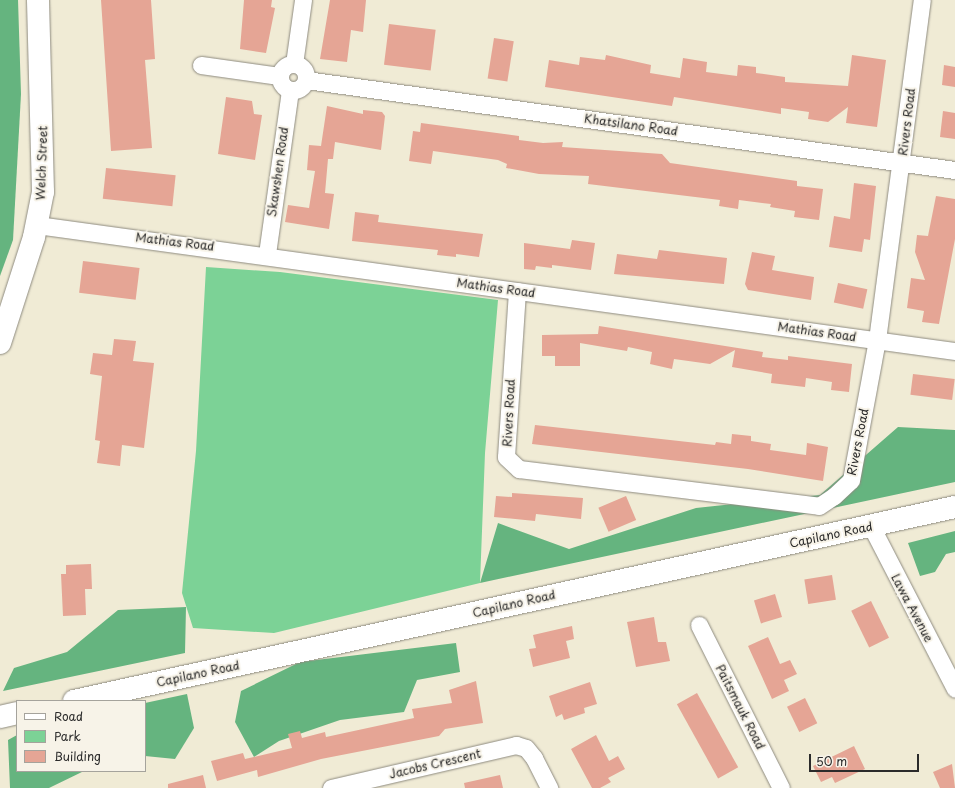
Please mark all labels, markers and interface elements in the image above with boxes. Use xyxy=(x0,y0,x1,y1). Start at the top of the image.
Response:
street label: Rivers Road xyxy=(896,87,918,157)
street label: Khatsilano Road xyxy=(584,111,678,139)
street label: Welch Street xyxy=(34,125,50,201)
street label: Skawshen Road xyxy=(265,126,291,218)
street label: Mathias Road xyxy=(135,230,215,254)
street label: Mathias Road xyxy=(456,275,536,301)
street label: Mathias Road xyxy=(777,319,857,345)
street label: Rivers Road xyxy=(500,379,518,447)
street label: Rivers Road xyxy=(844,407,872,477)
street label: Capilano Road xyxy=(788,519,874,551)
street label: Lawa Avenue xyxy=(888,572,936,644)
street label: Capilano Road xyxy=(471,588,557,620)
street label: Capilano Road xyxy=(155,658,241,690)
street label: Paitsmauk Road xyxy=(712,662,768,752)
legend xyxy=(16,700,146,772)
text: Road xyxy=(54,707,83,725)
text: Park xyxy=(54,727,81,745)
street label: Jacobs Crescent xyxy=(388,746,482,782)
scale bar xyxy=(811,746,921,772)
text: Building xyxy=(54,747,101,765)
text: 50 m xyxy=(816,752,847,770)

